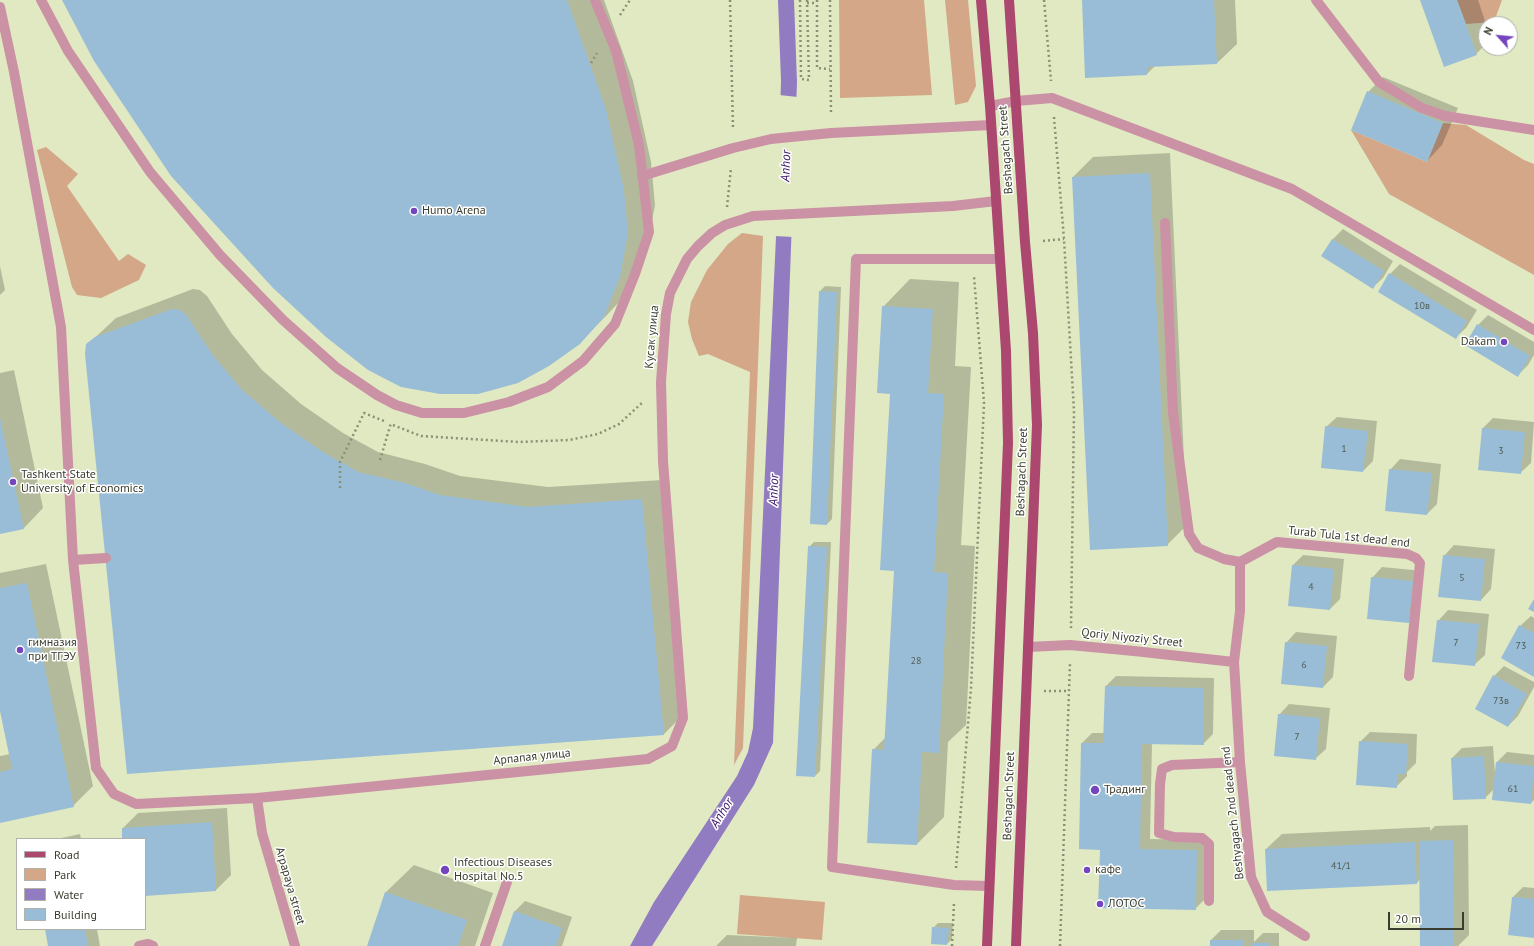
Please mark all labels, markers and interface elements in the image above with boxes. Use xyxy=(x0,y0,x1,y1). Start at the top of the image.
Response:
north arrow xyxy=(1478,16,1518,56)
text: N xyxy=(1480,25,1496,37)
street label: Beshagach Street xyxy=(996,105,1016,195)
water label: Anhor xyxy=(778,150,794,182)
place label: Humo Arena xyxy=(422,204,486,218)
marker: Humo Arena xyxy=(409,206,419,216)
house number: 10в xyxy=(1414,300,1430,312)
street label: Кусак улица xyxy=(642,305,662,369)
place label: Dakam xyxy=(1461,335,1496,349)
marker: Dakam xyxy=(1499,337,1509,347)
street label: Beshagach Street xyxy=(1013,427,1031,517)
house number: 1 xyxy=(1341,443,1347,455)
house number: 3 xyxy=(1498,445,1504,457)
place label: Tashkent State University of Economics xyxy=(21,468,143,496)
water label: Anhor xyxy=(766,474,782,506)
marker: Tashkent State University of Economics xyxy=(8,477,18,487)
street label: Turab Tula 1st dead end xyxy=(1287,523,1411,551)
house number: 5 xyxy=(1459,572,1465,584)
house number: 4 xyxy=(1308,581,1314,593)
street label: Qoriy Niyoziy Street xyxy=(1081,626,1183,650)
place label: гимназия при ТГЭУ xyxy=(28,636,77,664)
house number: 7 xyxy=(1453,637,1459,649)
house number: 73 xyxy=(1516,640,1526,652)
marker: гимназия при ТГЭУ xyxy=(15,645,25,655)
house number: 28 xyxy=(911,655,921,667)
house number: 6 xyxy=(1301,659,1307,671)
house number: 73в xyxy=(1493,695,1509,707)
house number: 7 xyxy=(1294,731,1300,743)
street label: Арпапая улица xyxy=(493,746,571,768)
street label: Beshyagach 2nd dead end xyxy=(1219,746,1247,880)
street label: Beshagach Street xyxy=(1000,751,1018,841)
place label: Традинг xyxy=(1104,783,1146,797)
house number: 61 xyxy=(1508,783,1518,795)
marker: Традинг xyxy=(1089,784,1101,796)
water label: Anhor xyxy=(707,795,737,831)
legend xyxy=(16,838,146,930)
street label: Arpapaya street xyxy=(272,846,308,926)
text: Road xyxy=(54,847,79,862)
place label: Infectious Diseases Hospital No.5 xyxy=(454,856,552,884)
house number: 41/1 xyxy=(1331,860,1351,872)
place label: кафе xyxy=(1095,863,1121,877)
marker: Infectious Diseases Hospital No.5 xyxy=(439,864,451,876)
marker: кафе xyxy=(1082,865,1092,875)
text: Park xyxy=(54,867,76,882)
text: Water xyxy=(54,887,84,902)
place label: ЛОТОС xyxy=(1108,897,1144,911)
marker: ЛОТОС xyxy=(1095,899,1105,909)
scale bar xyxy=(1390,904,1466,930)
text: Building xyxy=(54,907,97,922)
text: 20 m xyxy=(1395,911,1421,926)

